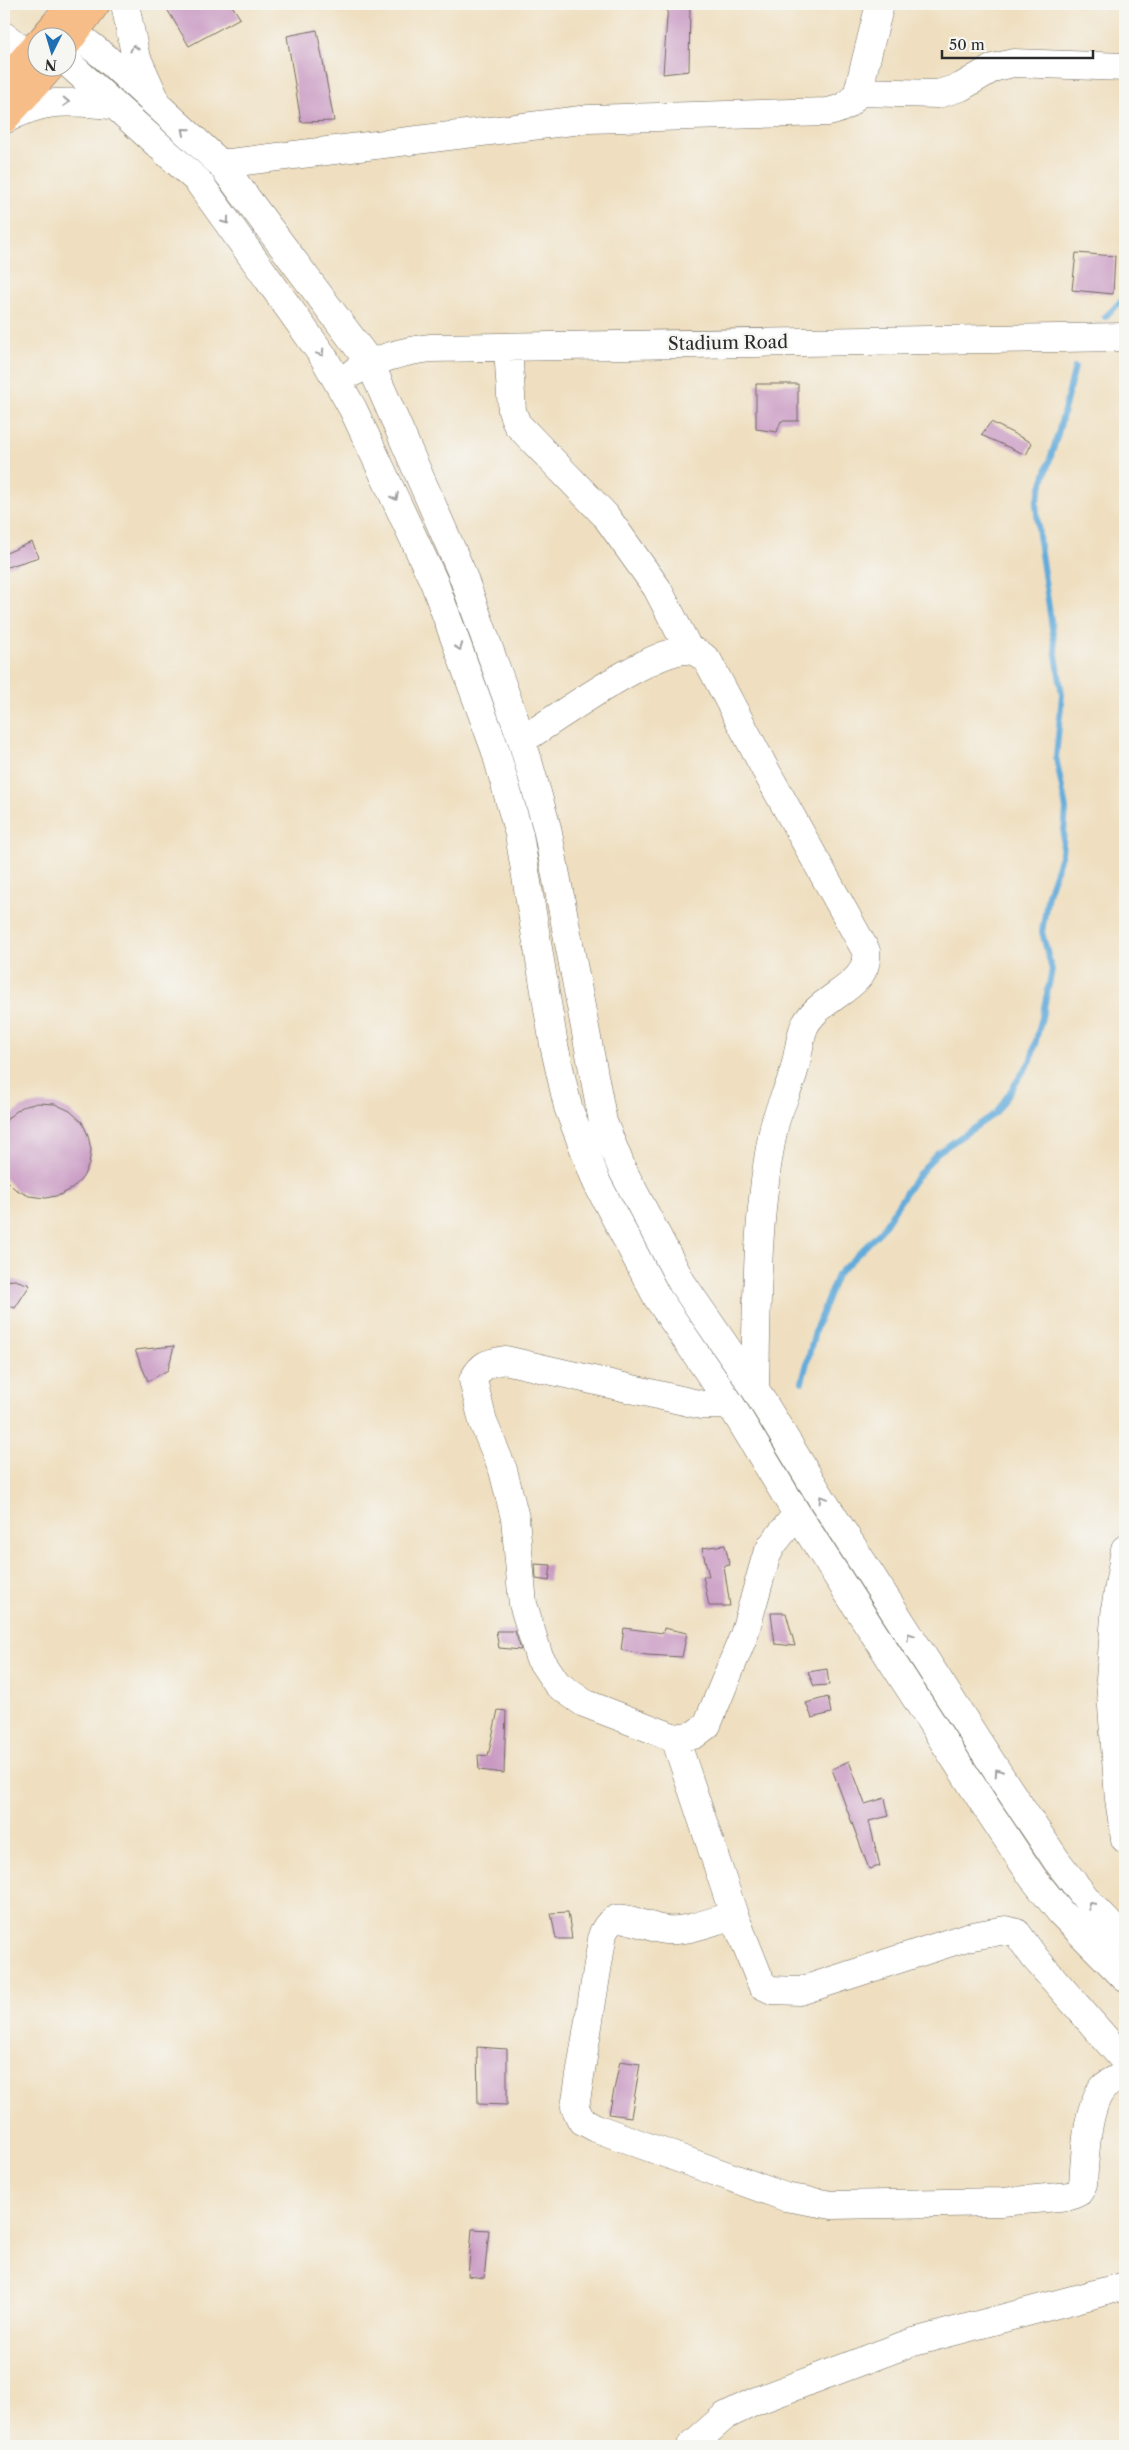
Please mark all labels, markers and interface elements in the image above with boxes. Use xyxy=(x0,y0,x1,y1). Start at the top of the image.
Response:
north arrow xyxy=(28,28,78,78)
scale bar xyxy=(942,28,1093,60)
text: 50 m xyxy=(949,35,985,54)
one-way arrow xyxy=(129,44,140,52)
text: N xyxy=(44,55,58,74)
one-way arrow xyxy=(62,96,70,107)
one-way arrow xyxy=(182,127,191,136)
one-way arrow xyxy=(220,215,229,225)
street label: Stadium Road xyxy=(668,331,788,355)
one-way arrow xyxy=(314,348,324,357)
one-way arrow xyxy=(389,492,399,501)
one-way arrow xyxy=(453,642,463,650)
one-way arrow xyxy=(819,1496,828,1505)
one-way arrow xyxy=(907,1632,916,1642)
one-way arrow xyxy=(995,1769,1004,1778)
one-way arrow xyxy=(1088,1902,1097,1911)

